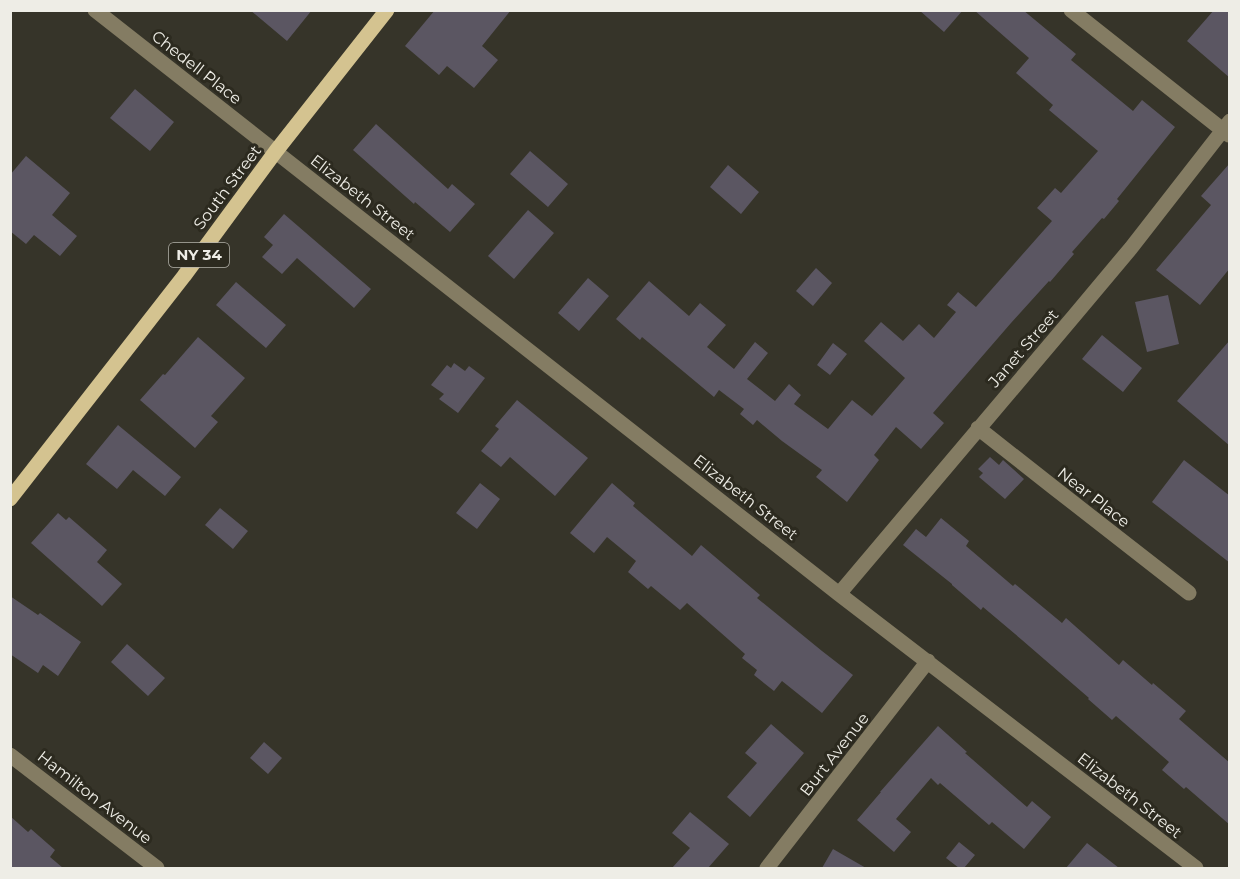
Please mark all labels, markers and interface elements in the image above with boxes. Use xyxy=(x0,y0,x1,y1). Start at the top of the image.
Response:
street label: Chedell Place xyxy=(148,26,245,108)
street label: South Street xyxy=(190,141,266,233)
street label: Elizabeth Street xyxy=(307,151,419,244)
road number: NY 34 xyxy=(169,243,229,267)
street label: Janet Street xyxy=(984,305,1063,392)
street label: Elizabeth Street xyxy=(690,451,802,544)
street label: Near Place xyxy=(1054,463,1134,531)
street label: Burt Avenue xyxy=(796,709,873,800)
street label: Hamilton Avenue xyxy=(34,747,156,848)
street label: Elizabeth Street xyxy=(1074,749,1186,842)

